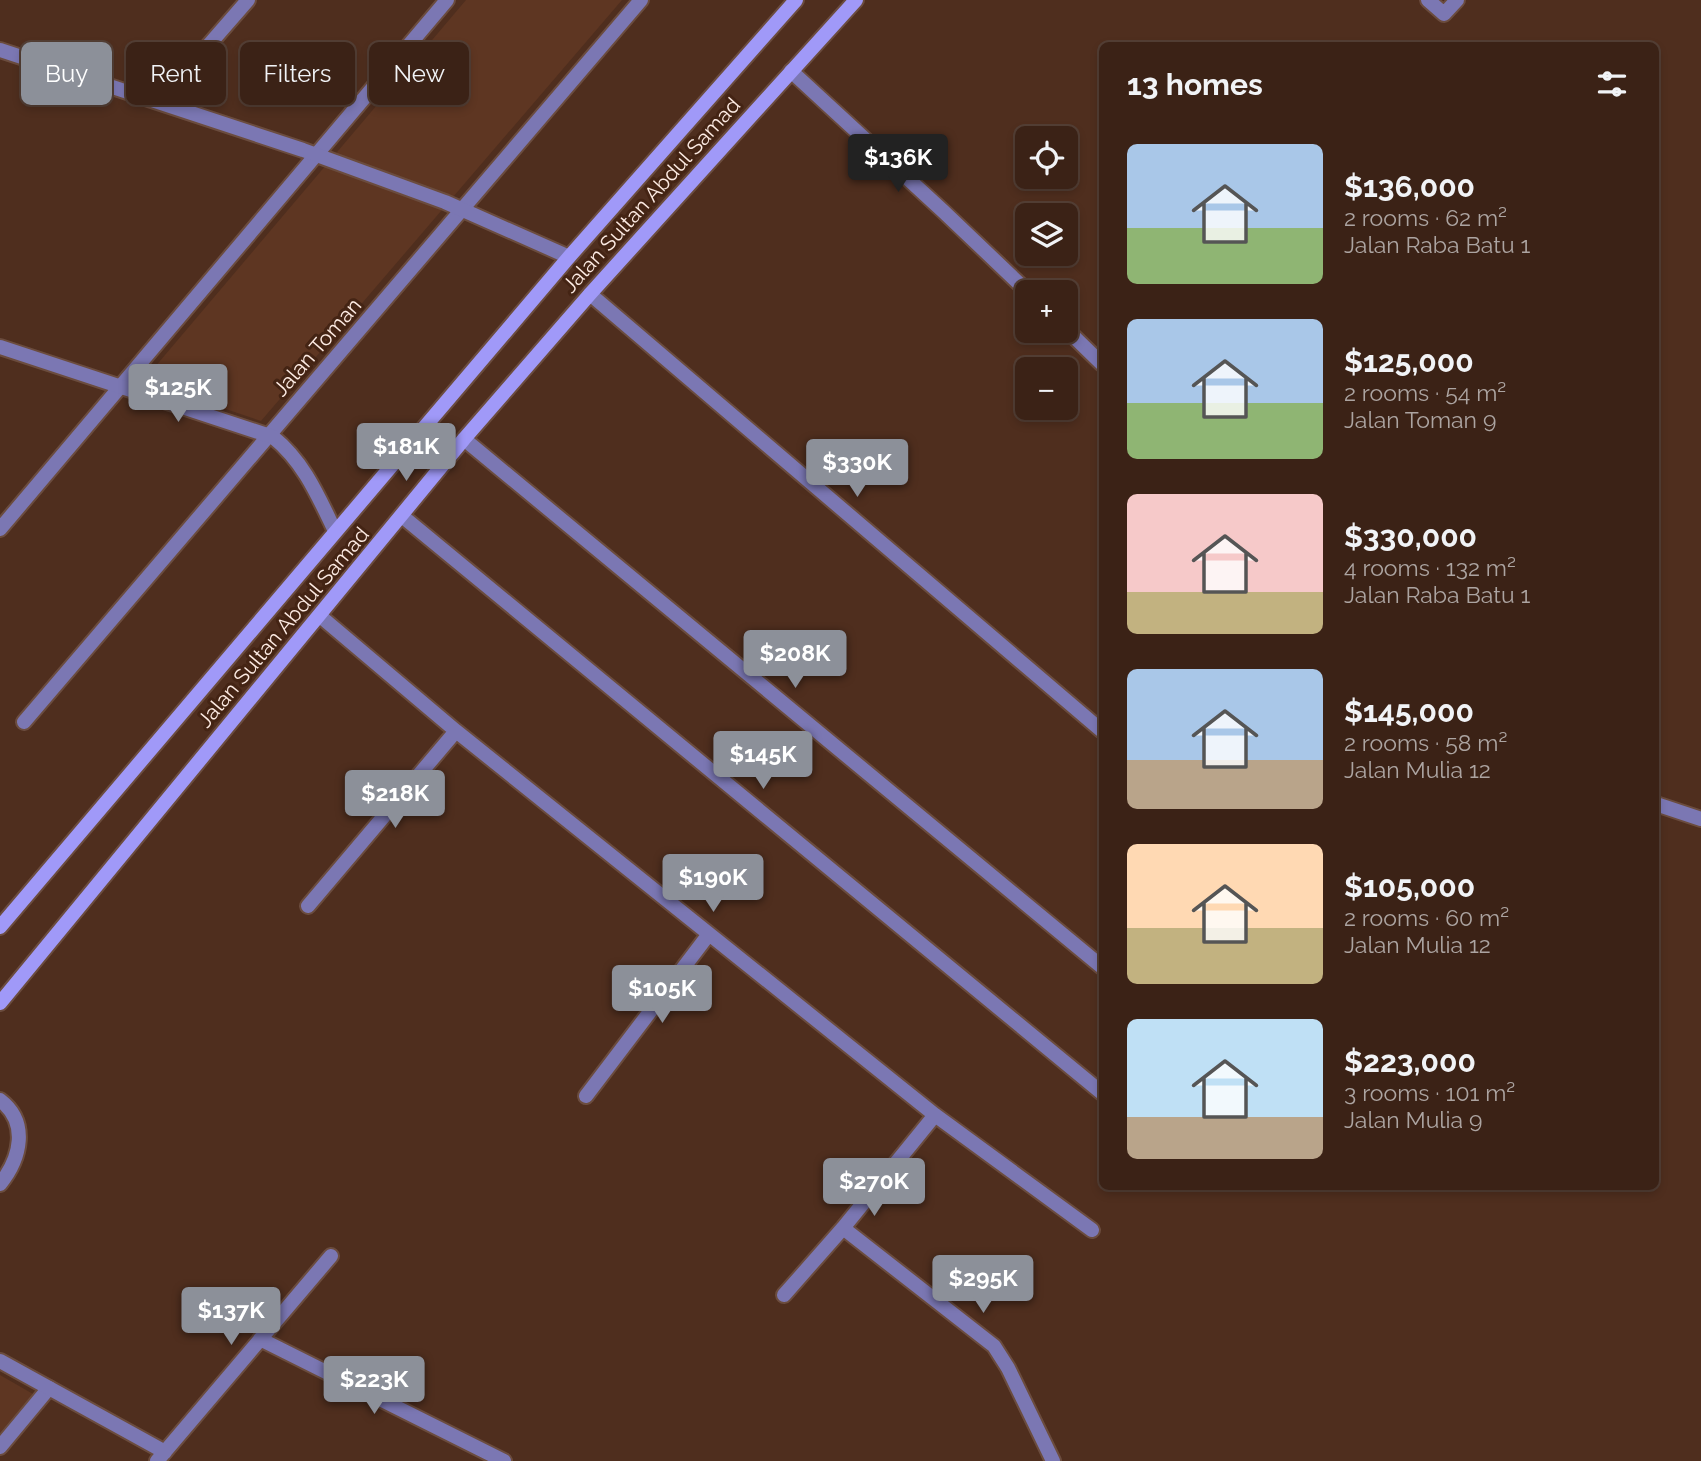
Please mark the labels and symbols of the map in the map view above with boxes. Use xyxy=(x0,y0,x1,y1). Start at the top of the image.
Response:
street label: Jalan Sultan Abdul Samad xyxy=(557,92,745,298)
pin: $136K xyxy=(849,134,947,194)
street label: Jalan Toman xyxy=(268,293,366,401)
pin: $125K xyxy=(129,364,227,424)
pin: $181K xyxy=(357,424,455,483)
pin: $330K xyxy=(808,440,906,499)
street label: Jalan Sultan Abdul Samad xyxy=(192,522,374,732)
pin: $208K xyxy=(746,630,844,690)
pin: $145K xyxy=(714,732,812,791)
pin: $218K xyxy=(346,770,444,830)
pin: $190K xyxy=(664,855,762,914)
pin: $105K xyxy=(613,965,711,1025)
pin: $270K xyxy=(825,1158,923,1218)
pin: $295K xyxy=(934,1256,1032,1315)
pin: $137K xyxy=(182,1288,280,1347)
pin: $223K xyxy=(325,1356,423,1416)

